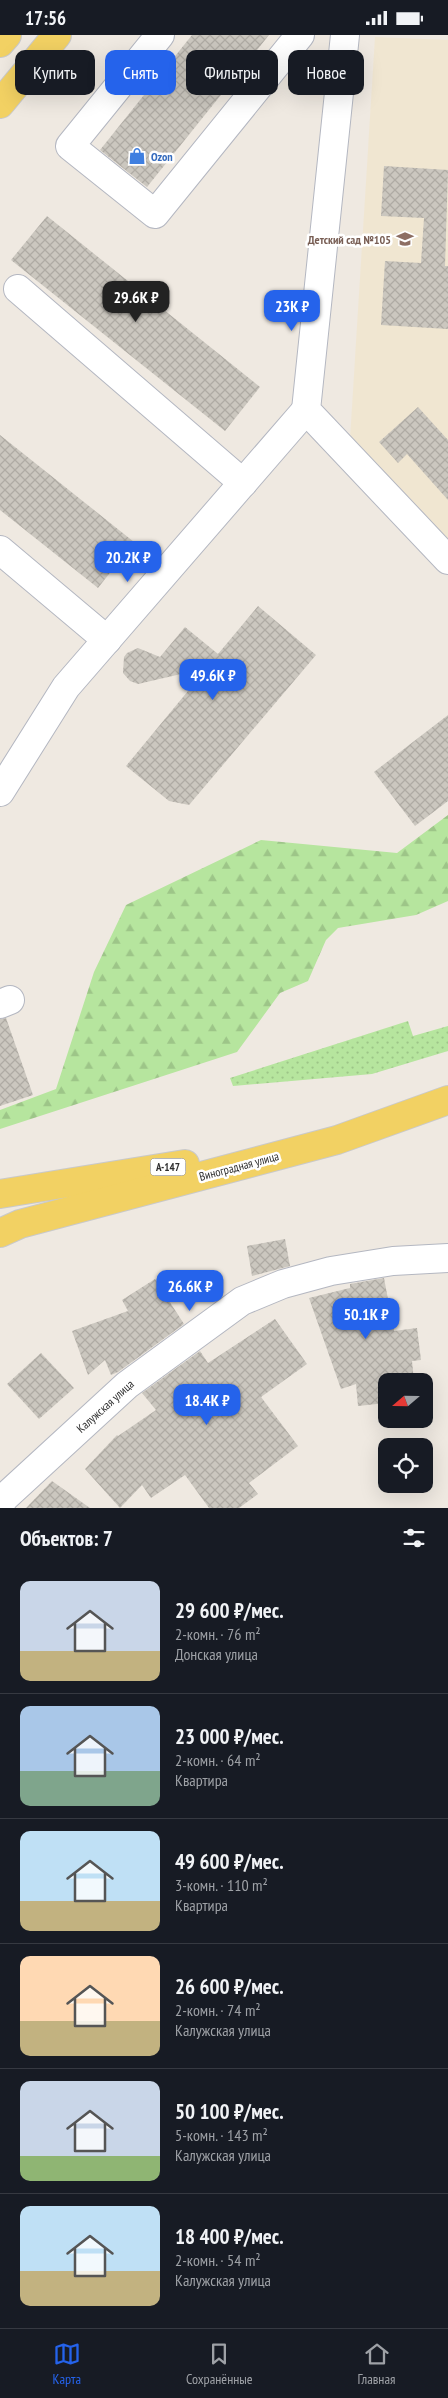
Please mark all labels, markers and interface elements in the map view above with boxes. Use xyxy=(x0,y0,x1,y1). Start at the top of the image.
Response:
text: 17:56 xyxy=(25,6,66,30)
chip: Купить xyxy=(15,50,95,95)
chip: Снять xyxy=(105,50,176,95)
chip: Фильтры xyxy=(186,50,278,95)
chip: Новое xyxy=(288,50,364,95)
shop icon: Ozon xyxy=(127,146,147,166)
place label: Ozon xyxy=(151,149,173,164)
school or university icon: Детский сад №105 xyxy=(395,229,415,249)
place label: Детский сад №105 xyxy=(308,232,391,247)
pin: 29.6K ₽ xyxy=(90,281,182,323)
text: 29.6K ₽ xyxy=(113,287,159,307)
pin: 23K ₽ xyxy=(257,289,327,332)
text: 23K ₽ xyxy=(275,296,309,316)
pin: 20.2K ₽ xyxy=(82,541,174,583)
text: 20.2K ₽ xyxy=(105,547,151,567)
pin: 49.6K ₽ xyxy=(167,659,259,701)
text: 49.6K ₽ xyxy=(190,665,236,685)
street label: Виноградная улица xyxy=(198,1148,281,1184)
road number: А-147 xyxy=(150,1159,186,1175)
pin: 26.6K ₽ xyxy=(144,1269,236,1312)
text: 26.6K ₽ xyxy=(167,1276,213,1296)
pin: 50.1K ₽ xyxy=(320,1297,412,1340)
text: 50.1K ₽ xyxy=(343,1304,389,1324)
north arrow xyxy=(378,1373,432,1427)
map controls xyxy=(378,1373,433,1493)
street label: Калужская улица xyxy=(73,1376,137,1436)
pin: 18.4K ₽ xyxy=(161,1383,253,1426)
text: 18.4K ₽ xyxy=(184,1390,230,1410)
button: locate xyxy=(378,1438,433,1493)
icon: filters xyxy=(400,1524,428,1552)
text: Объектов: 7 xyxy=(20,1525,113,1552)
text: 29 600 ₽/мес. xyxy=(175,1597,284,1624)
icon: home xyxy=(60,1601,120,1661)
text: 2-комн. · 76 m² xyxy=(175,1624,261,1644)
text: Донская улица xyxy=(175,1644,258,1664)
text: 23 000 ₽/мес. xyxy=(175,1723,284,1750)
icon: home xyxy=(60,1726,120,1786)
text: 2-комн. · 64 m² xyxy=(175,1750,261,1770)
text: Квартира xyxy=(175,1770,228,1790)
text: 49 600 ₽/мес. xyxy=(175,1848,284,1875)
icon: home xyxy=(60,1851,120,1911)
text: 3-комн. · 110 m² xyxy=(175,1875,268,1895)
text: Квартира xyxy=(175,1895,228,1915)
text: 26 600 ₽/мес. xyxy=(175,1973,284,2000)
icon: home xyxy=(60,1976,120,2036)
text: 2-комн. · 74 m² xyxy=(175,2000,261,2020)
text: Калужская улица xyxy=(175,2020,271,2040)
text: 50 100 ₽/мес. xyxy=(175,2098,284,2125)
icon: home xyxy=(60,2101,120,2161)
text: 5-комн. · 143 m² xyxy=(175,2125,268,2145)
text: Калужская улица xyxy=(175,2145,271,2165)
text: 18 400 ₽/мес. xyxy=(175,2223,284,2250)
icon: home xyxy=(60,2226,120,2286)
text: 2-комн. · 54 m² xyxy=(175,2250,261,2270)
text: Калужская улица xyxy=(175,2270,271,2290)
tab: Карта xyxy=(52,2340,81,2388)
tab: Сохранённые xyxy=(186,2340,253,2388)
tab: Главная xyxy=(358,2340,395,2388)

